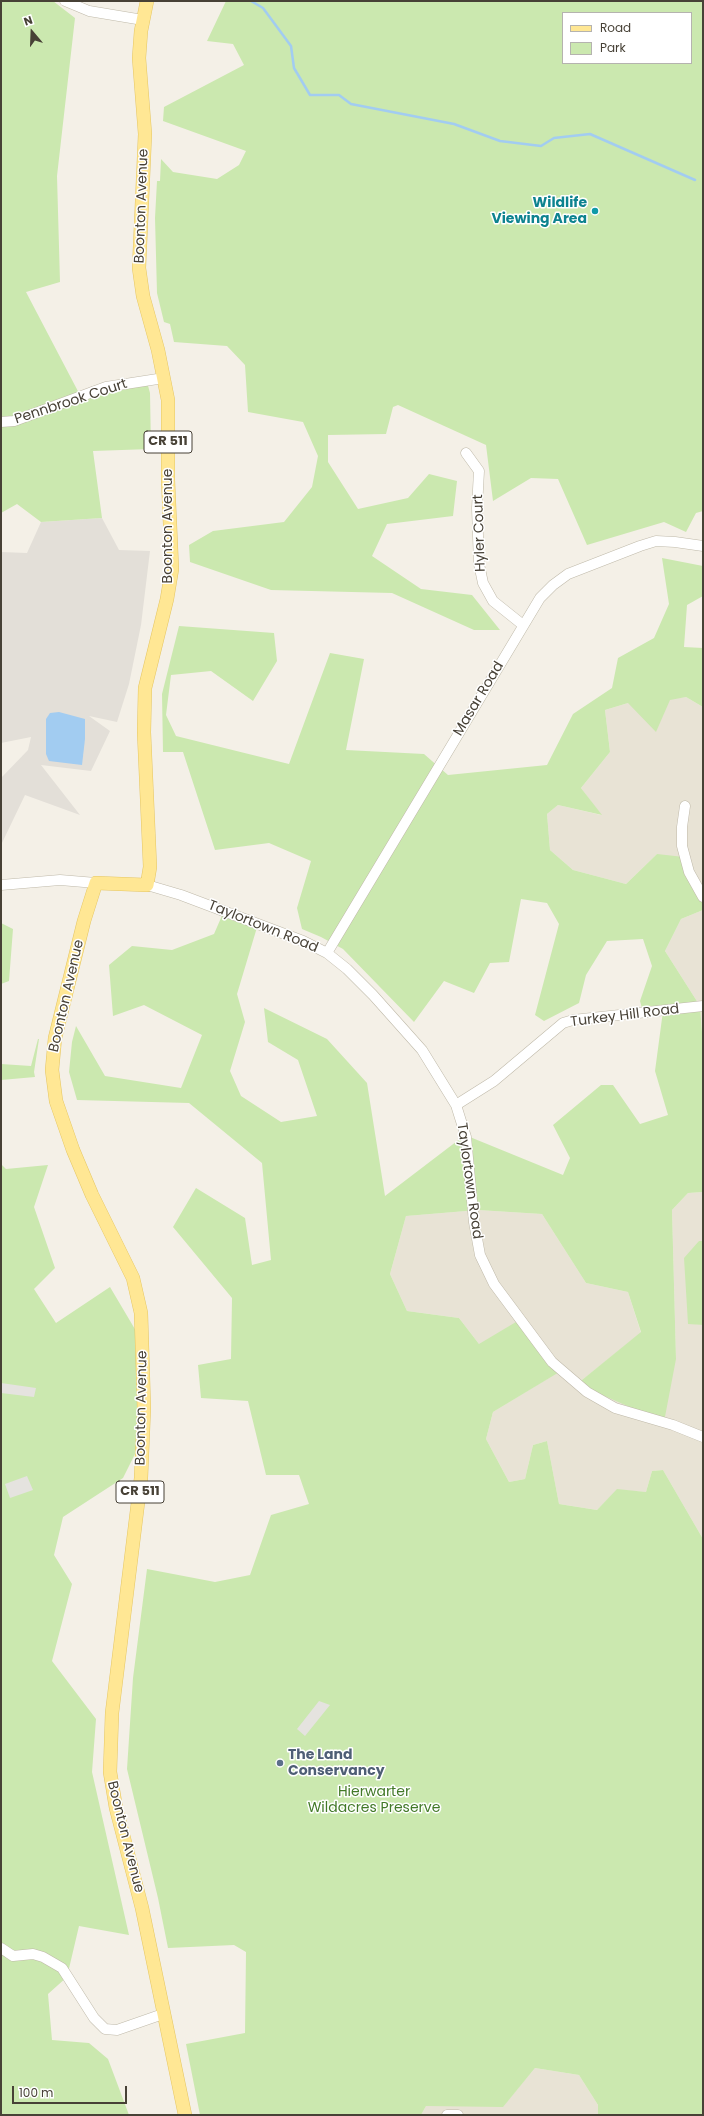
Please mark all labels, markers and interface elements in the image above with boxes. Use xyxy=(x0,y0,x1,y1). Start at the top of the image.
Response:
north arrow xyxy=(12,12,52,52)
text: N xyxy=(22,12,35,30)
legend xyxy=(562,12,692,64)
text: Road xyxy=(600,19,631,36)
text: Park xyxy=(600,39,626,56)
street label: Boonton Avenue xyxy=(132,148,152,264)
place label: Wildlife Viewing Area xyxy=(491,195,587,228)
marker: Wildlife Viewing Area xyxy=(590,206,600,216)
street label: Pennbrook Court xyxy=(13,376,129,428)
road number: CR 511 xyxy=(144,431,192,453)
street label: Boonton Avenue xyxy=(160,469,176,583)
street label: Hyler Court xyxy=(470,494,490,572)
street label: Masar Road xyxy=(450,659,508,739)
street label: Taylortown Road xyxy=(206,897,320,957)
street label: Boonton Avenue xyxy=(46,938,88,1054)
street label: Turkey Hill Road xyxy=(570,1001,680,1031)
street label: Taylortown Road xyxy=(453,1122,485,1240)
street label: Boonton Avenue xyxy=(133,1350,151,1466)
road number: CR 511 xyxy=(116,1481,164,1503)
place label: The Land Conservancy xyxy=(288,1747,384,1780)
marker: The Land Conservancy xyxy=(275,1758,285,1768)
street label: Boonton Avenue xyxy=(103,1779,147,1895)
park label: Hierwarter Wildacres Preserve xyxy=(308,1784,440,1816)
scale bar xyxy=(14,2078,129,2104)
text: 100 m xyxy=(19,2084,53,2101)

